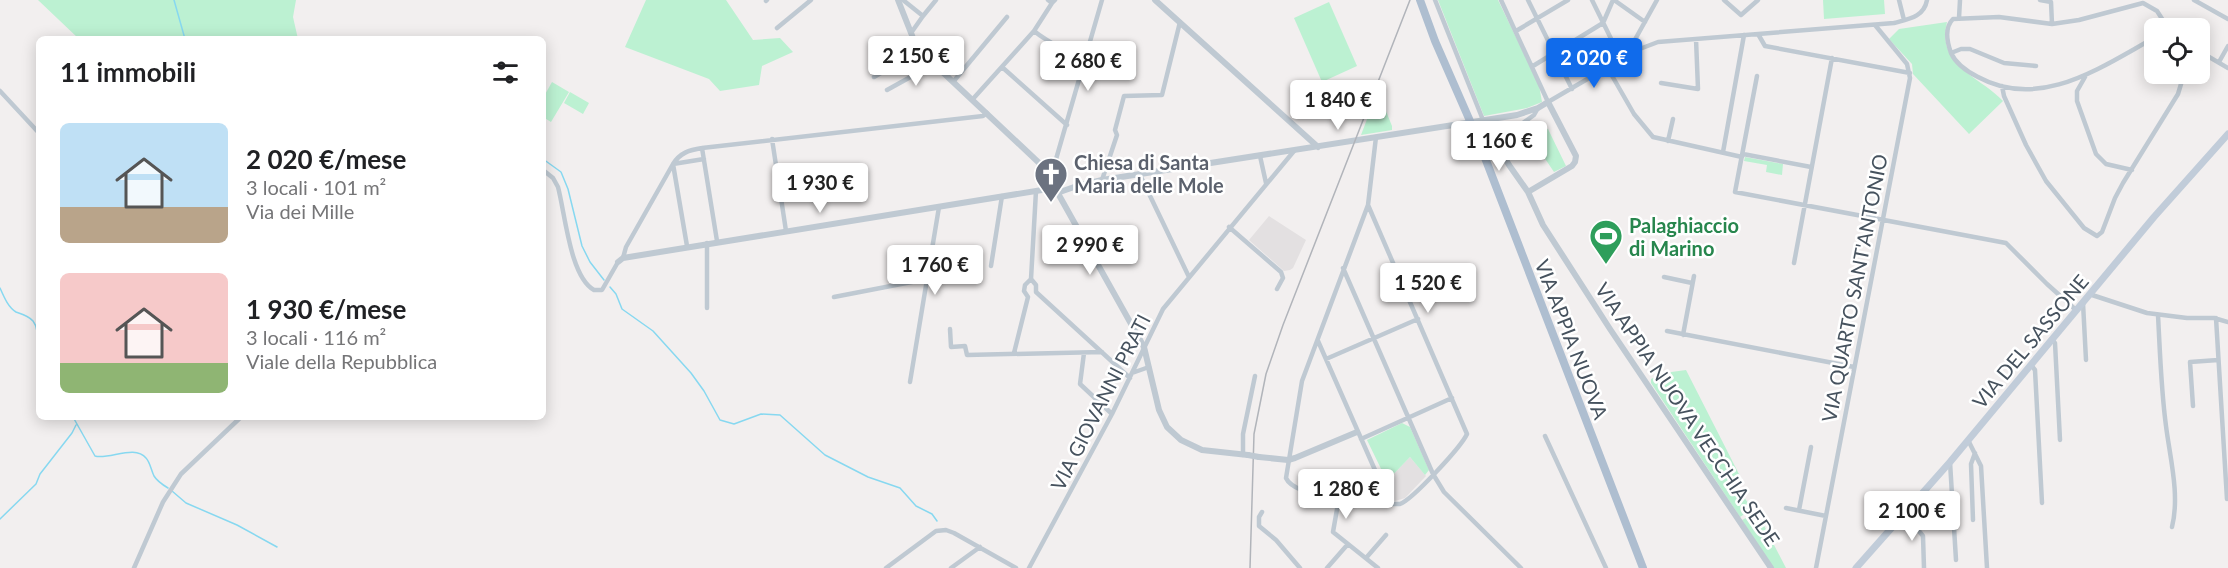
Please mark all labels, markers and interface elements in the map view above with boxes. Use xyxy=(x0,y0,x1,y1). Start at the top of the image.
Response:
map controls xyxy=(2144,18,2210,84)
button: locate xyxy=(2144,18,2210,84)
pin: 2 150 € xyxy=(861,36,971,87)
pin: 2 020 € xyxy=(1539,38,1649,89)
pin: 2 680 € xyxy=(1033,41,1143,92)
text: 2 150 € xyxy=(882,43,950,67)
text: 2 020 € xyxy=(1560,45,1628,69)
text: 2 680 € xyxy=(1054,48,1122,72)
text: 11 immobili xyxy=(60,56,196,88)
icon: filters xyxy=(489,56,522,89)
pin: 1 840 € xyxy=(1283,80,1393,131)
text: 1 840 € xyxy=(1304,87,1372,111)
pin: 1 160 € xyxy=(1444,121,1554,172)
text: 1 160 € xyxy=(1465,128,1533,152)
text: 2 020 €/mese xyxy=(246,143,406,175)
icon: home xyxy=(108,147,180,219)
place label: Chiesa di Santa Maria delle Mole xyxy=(1074,150,1224,197)
street label: VIA QUARTO SANT'ANTONIO xyxy=(1816,152,1892,424)
church icon: Chiesa di Santa Maria delle Mole xyxy=(1033,156,1069,203)
pin: 1 930 € xyxy=(765,163,875,214)
text: 1 930 € xyxy=(786,170,854,194)
text: 3 locali · 101 m² xyxy=(246,175,386,199)
text: Via dei Mille xyxy=(246,199,354,223)
place label: Palaghiaccio di Marino xyxy=(1629,213,1739,260)
sports icon: Palaghiaccio di Marino xyxy=(1588,218,1624,265)
pin: 2 990 € xyxy=(1035,225,1145,276)
text: 2 990 € xyxy=(1056,232,1124,256)
pin: 1 760 € xyxy=(880,245,990,296)
text: 1 760 € xyxy=(901,252,969,276)
street label: VIA APPIA NUOVA xyxy=(1530,256,1614,423)
pin: 1 520 € xyxy=(1373,263,1483,314)
street label: VIA DEL SASSONE xyxy=(1967,269,2093,413)
text: 1 520 € xyxy=(1394,270,1462,294)
street label: VIA APPIA NUOVA VECCHIA SEDE xyxy=(1591,278,1785,550)
text: 1 930 €/mese xyxy=(246,293,406,325)
icon: home xyxy=(108,297,180,369)
street label: VIA GIOVANNI PRATI xyxy=(1045,310,1155,494)
text: 3 locali · 116 m² xyxy=(246,325,386,349)
text: Viale della Repubblica xyxy=(246,349,437,373)
pin: 1 280 € xyxy=(1291,469,1401,520)
text: 1 280 € xyxy=(1312,476,1380,500)
pin: 2 100 € xyxy=(1857,491,1967,542)
text: 2 100 € xyxy=(1878,498,1946,522)

